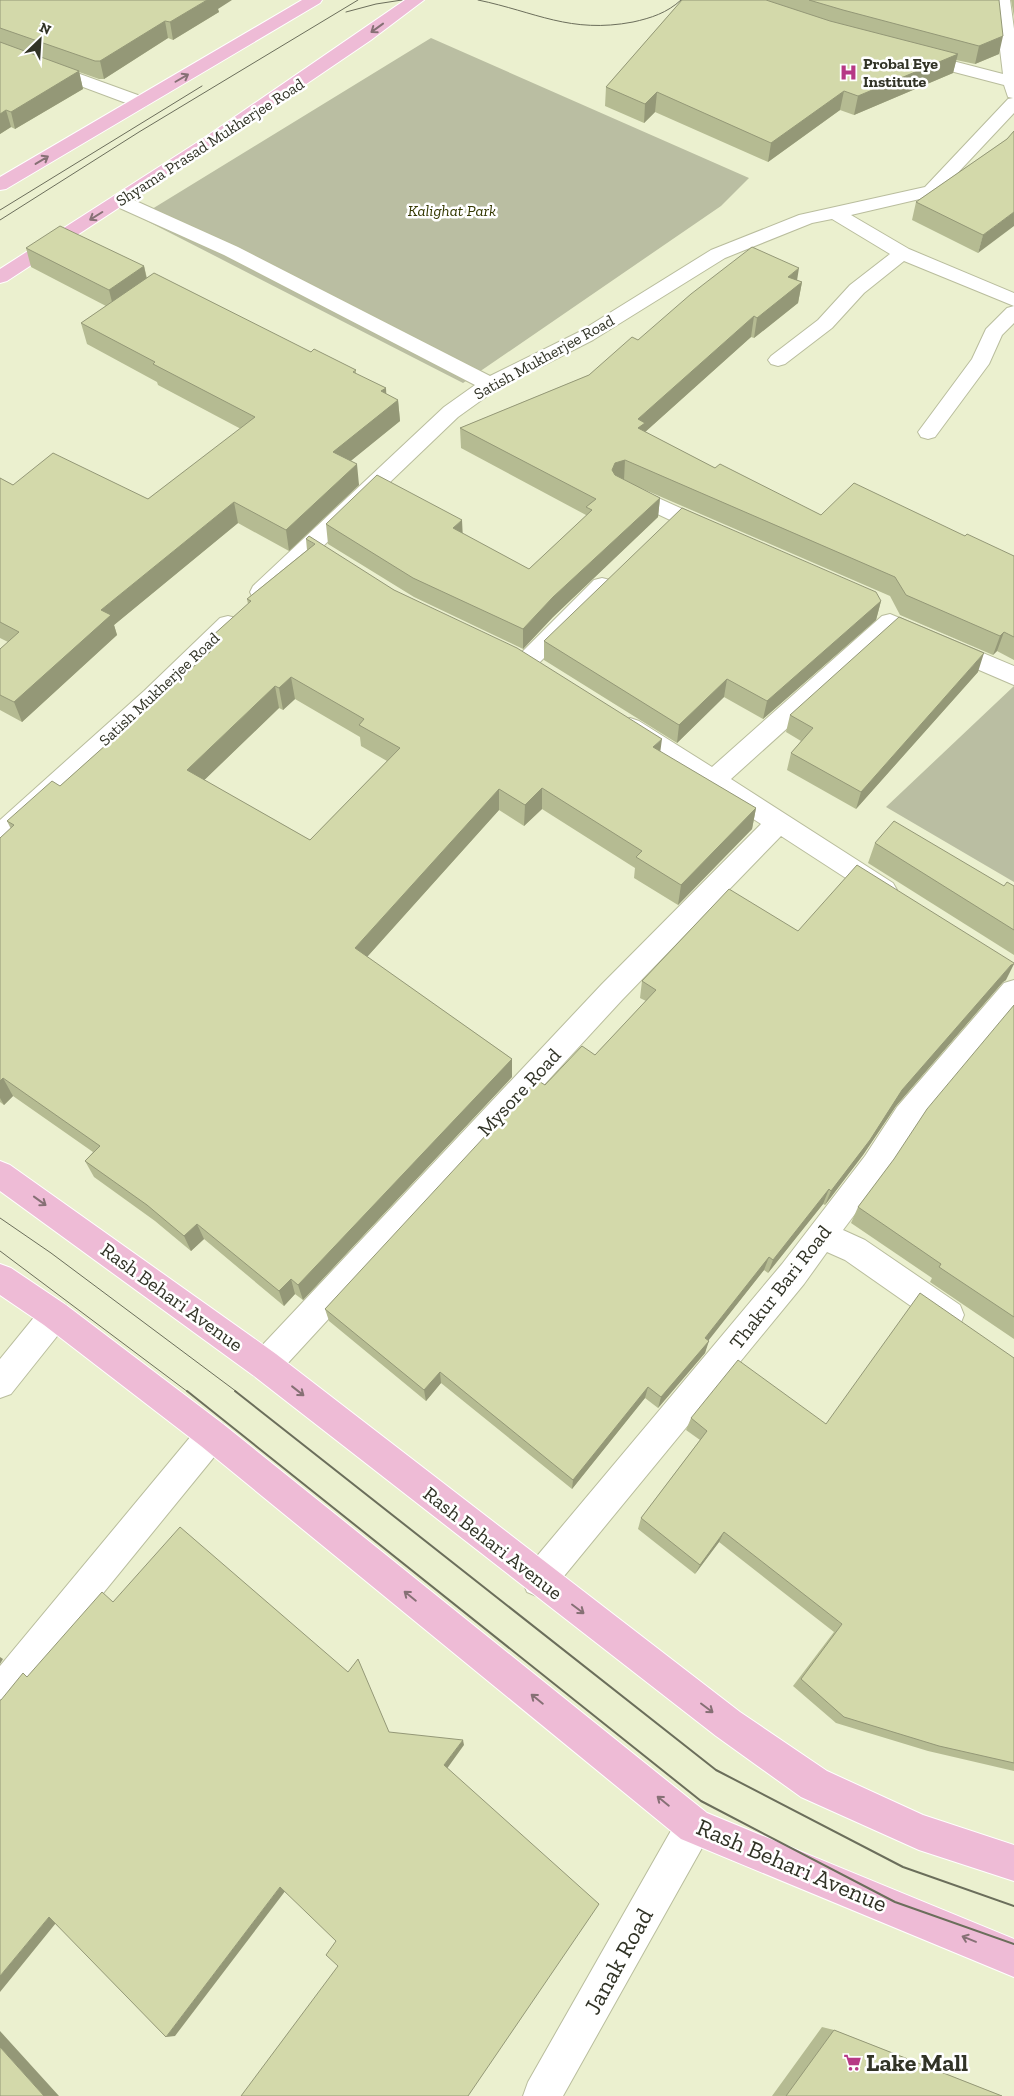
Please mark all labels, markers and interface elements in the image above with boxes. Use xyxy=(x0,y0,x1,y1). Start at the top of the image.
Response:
north arrow xyxy=(15,15,65,65)
text: N xyxy=(37,19,54,39)
one-way arrow xyxy=(371,23,384,34)
place label: Probal Eye Institute xyxy=(863,54,938,91)
hospital icon: Probal Eye Institute xyxy=(839,62,859,82)
one-way arrow xyxy=(175,72,189,82)
street label: Shyama Prasad Mukherjee Road xyxy=(112,74,308,210)
one-way arrow xyxy=(34,155,49,164)
park label: Kalighat Park xyxy=(408,201,496,220)
one-way arrow xyxy=(90,211,104,221)
street label: Satish Mukherjee Road xyxy=(471,310,618,403)
street label: Satish Mukherjee Road xyxy=(95,628,223,750)
street label: Mysore Road xyxy=(472,1043,566,1141)
one-way arrow xyxy=(33,1196,47,1206)
street label: Thakur Bari Road xyxy=(724,1220,836,1354)
street label: Rash Behari Avenue xyxy=(96,1237,248,1357)
one-way arrow xyxy=(291,1386,305,1396)
street label: Rash Behari Avenue xyxy=(419,1481,567,1605)
one-way arrow xyxy=(404,1591,417,1602)
one-way arrow xyxy=(571,1604,584,1615)
one-way arrow xyxy=(530,1693,543,1704)
one-way arrow xyxy=(700,1703,714,1713)
one-way arrow xyxy=(657,1795,670,1806)
street label: Rash Behari Avenue xyxy=(692,1812,892,1918)
street label: Janak Road xyxy=(577,1903,659,2019)
one-way arrow xyxy=(962,1934,977,1944)
place label: Lake Mall xyxy=(866,2048,968,2077)
supermarket icon: Lake Mall xyxy=(842,2052,862,2072)

